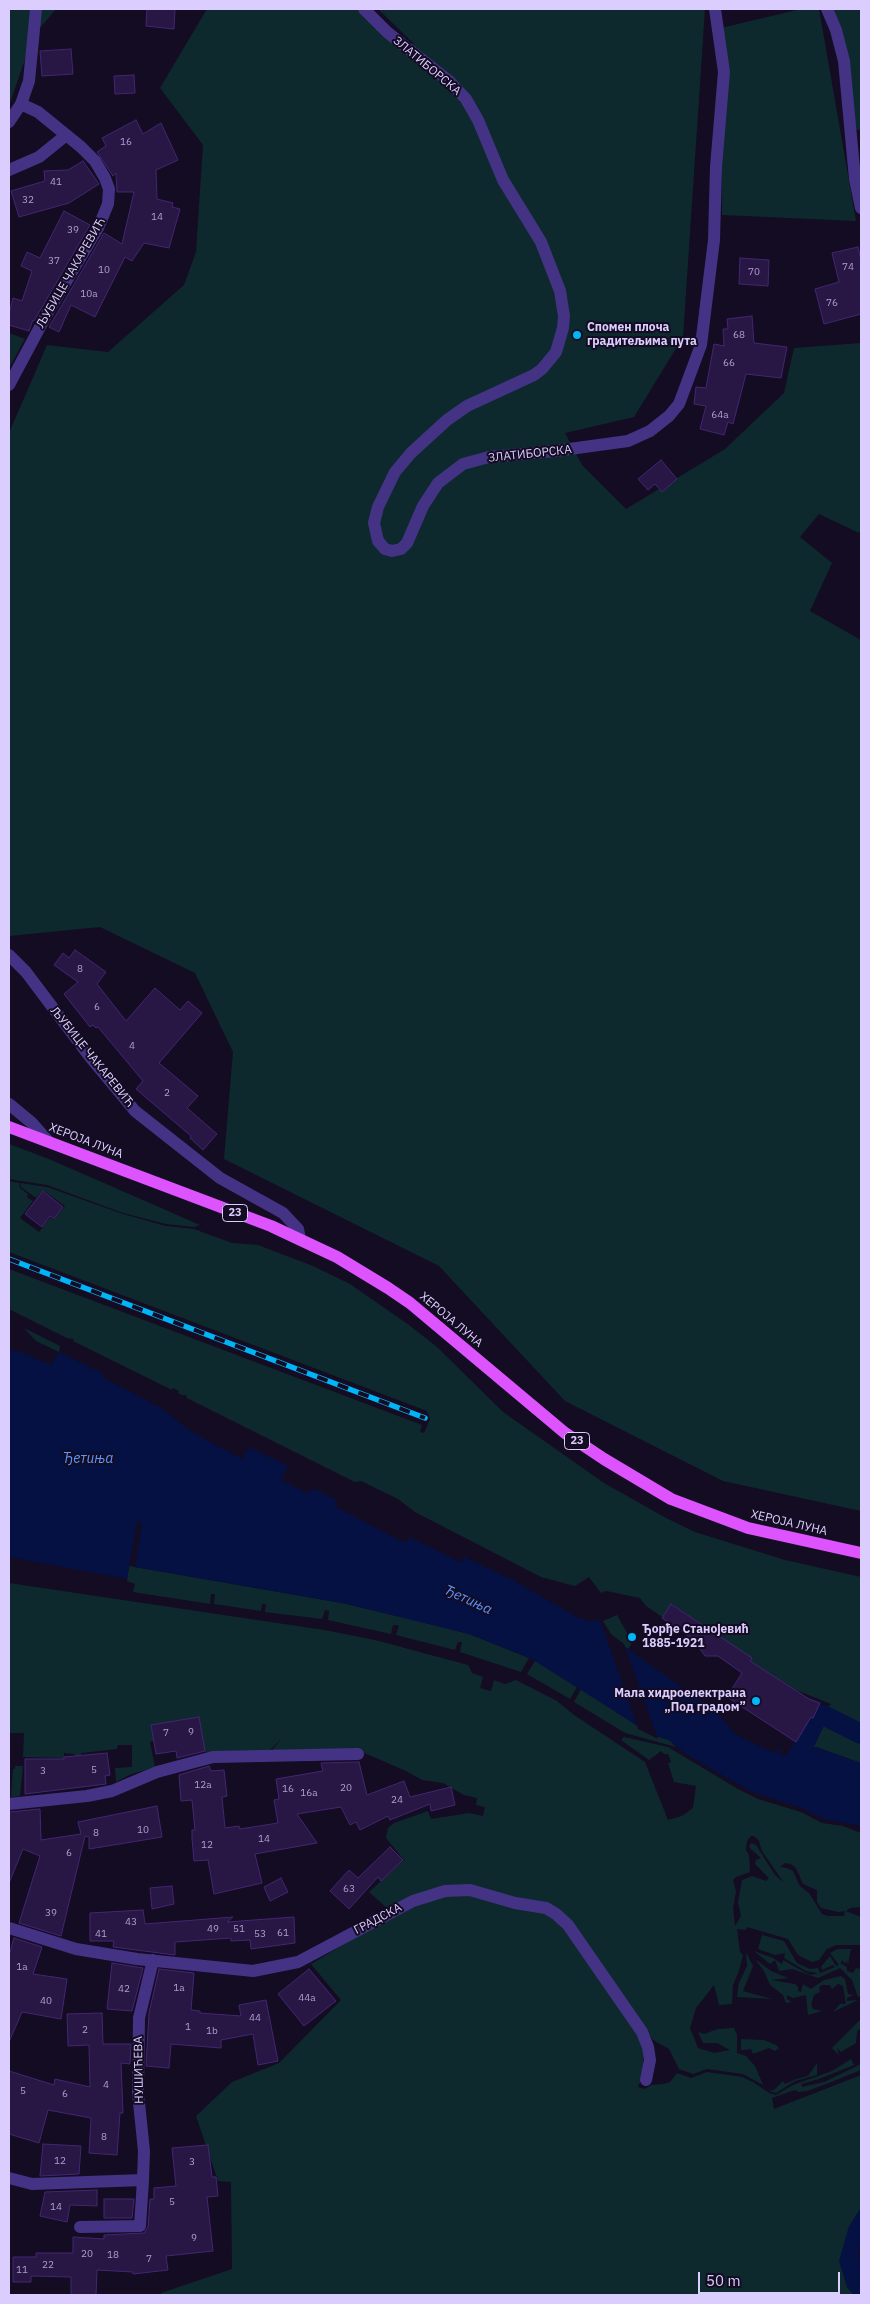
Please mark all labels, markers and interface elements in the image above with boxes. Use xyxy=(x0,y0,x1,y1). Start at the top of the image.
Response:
street label: ЗЛАТИБОРСКА xyxy=(390,33,464,99)
house number: 16 xyxy=(120,136,132,148)
house number: 41 xyxy=(50,176,62,188)
house number: 32 xyxy=(22,194,34,206)
house number: 14 xyxy=(151,211,163,223)
street label: ЉУБИЦЕ ЧАКАРЕВИЋ xyxy=(34,215,108,331)
house number: 39 xyxy=(67,224,79,236)
house number: 37 xyxy=(48,255,60,267)
house number: 74 xyxy=(842,261,854,273)
house number: 10 xyxy=(98,264,110,276)
house number: 70 xyxy=(748,266,760,278)
house number: 10a xyxy=(80,288,98,300)
house number: 76 xyxy=(826,297,838,309)
place label: Спомен плоча градитељима пута xyxy=(587,321,697,349)
marker: Спомен плоча градитељима пута xyxy=(571,329,583,341)
house number: 68 xyxy=(733,329,745,341)
house number: 66 xyxy=(723,357,735,369)
house number: 64a xyxy=(711,409,729,421)
street label: ЗЛАТИБОРСКА xyxy=(487,442,573,466)
house number: 8 xyxy=(77,963,83,975)
house number: 6 xyxy=(94,1001,100,1013)
street label: ЉУБИЦЕ ЧАКАРЕВИЋ xyxy=(47,1004,137,1110)
house number: 4 xyxy=(129,1040,135,1052)
house number: 2 xyxy=(164,1087,170,1099)
street label: ХЕРОЈА ЛУНА xyxy=(47,1120,125,1162)
road number: 23 xyxy=(222,1204,248,1222)
street label: ХЕРОЈА ЛУНА xyxy=(416,1289,486,1351)
road number: 23 xyxy=(564,1432,590,1450)
water label: Ђетиња xyxy=(63,1451,113,1467)
street label: ХЕРОЈА ЛУНА xyxy=(749,1507,829,1539)
water label: Ђетиња xyxy=(441,1582,495,1618)
place label: Ђорђе Станојевић 1885-1921 xyxy=(642,1623,749,1651)
marker: Ђорђе Станојевић 1885-1921 xyxy=(626,1631,638,1643)
place label: Мала хидроелектрана „Под градом” xyxy=(614,1687,746,1715)
marker: Мала хидроелектрана „Под градом” xyxy=(750,1695,762,1707)
house number: 9 xyxy=(188,1726,194,1738)
house number: 7 xyxy=(163,1727,169,1739)
house number: 5 xyxy=(91,1764,97,1776)
house number: 3 xyxy=(40,1765,46,1777)
house number: 12a xyxy=(194,1779,212,1791)
house number: 20 xyxy=(340,1782,352,1794)
house number: 16 xyxy=(282,1783,294,1795)
house number: 16a xyxy=(300,1787,318,1799)
house number: 24 xyxy=(391,1794,403,1806)
house number: 10 xyxy=(137,1824,149,1836)
house number: 8 xyxy=(93,1827,99,1839)
house number: 14 xyxy=(258,1833,270,1845)
house number: 12 xyxy=(201,1839,213,1851)
house number: 6 xyxy=(66,1847,72,1859)
house number: 63 xyxy=(343,1883,355,1895)
street label: ГРАДСКА xyxy=(352,1900,404,1938)
house number: 39 xyxy=(45,1907,57,1919)
house number: 43 xyxy=(125,1916,137,1928)
house number: 49 xyxy=(207,1923,219,1935)
house number: 51 xyxy=(233,1923,245,1935)
house number: 61 xyxy=(277,1927,289,1939)
house number: 41 xyxy=(95,1928,107,1940)
house number: 53 xyxy=(254,1928,266,1940)
house number: 1a xyxy=(16,1961,28,1973)
house number: 1a xyxy=(173,1982,185,1994)
house number: 42 xyxy=(118,1983,130,1995)
house number: 44a xyxy=(298,1992,316,2004)
house number: 40 xyxy=(40,1995,52,2007)
house number: 44 xyxy=(249,2012,261,2024)
house number: 1 xyxy=(185,2021,191,2033)
house number: 2 xyxy=(82,2024,88,2036)
house number: 1b xyxy=(206,2025,218,2037)
street label: НУШИЋЕВА xyxy=(131,2036,147,2104)
house number: 4 xyxy=(103,2079,109,2091)
house number: 5 xyxy=(20,2085,26,2097)
house number: 6 xyxy=(62,2088,68,2100)
house number: 8 xyxy=(101,2131,107,2143)
house number: 12 xyxy=(54,2155,66,2167)
house number: 3 xyxy=(189,2156,195,2168)
house number: 5 xyxy=(169,2196,175,2208)
house number: 14 xyxy=(50,2201,62,2213)
house number: 9 xyxy=(191,2232,197,2244)
house number: 20 xyxy=(81,2248,93,2260)
house number: 18 xyxy=(107,2249,119,2261)
house number: 7 xyxy=(146,2253,152,2265)
house number: 22 xyxy=(42,2259,54,2271)
scale bar xyxy=(700,2262,842,2294)
house number: 11 xyxy=(16,2264,28,2276)
text: 50 m xyxy=(706,2271,741,2290)

